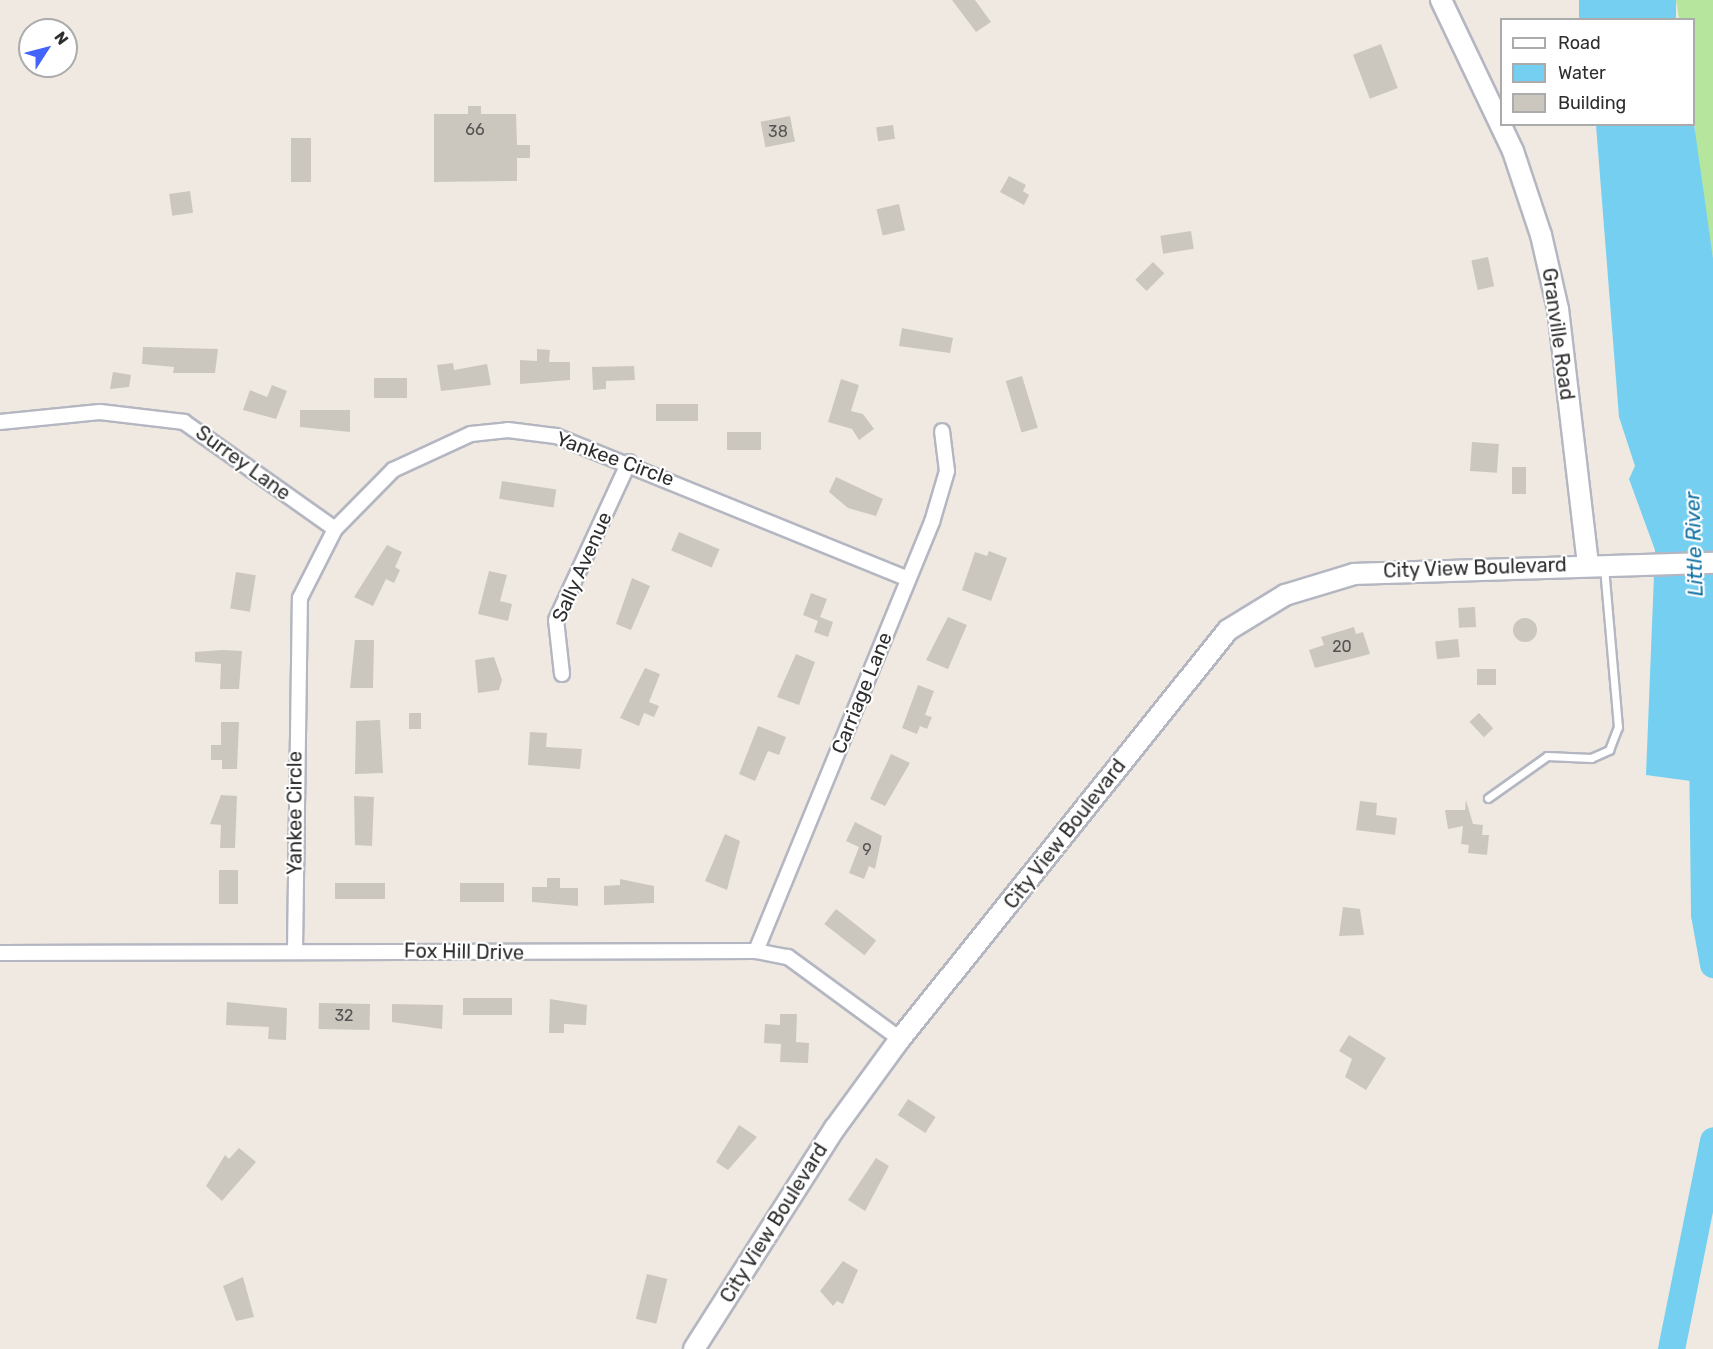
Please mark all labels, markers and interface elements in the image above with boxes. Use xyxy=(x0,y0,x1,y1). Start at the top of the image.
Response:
north arrow xyxy=(18,18,78,78)
legend xyxy=(1500,18,1695,126)
text: N xyxy=(50,28,72,49)
text: Road xyxy=(1558,32,1601,54)
text: Water xyxy=(1558,62,1606,84)
text: Building xyxy=(1558,92,1626,114)
house number: 66 xyxy=(465,120,485,140)
house number: 38 xyxy=(768,122,788,142)
street label: Granville Road xyxy=(1537,266,1579,402)
street label: Surrey Lane xyxy=(191,420,295,506)
street label: Yankee Circle xyxy=(553,427,677,491)
water label: Little River xyxy=(1680,491,1708,597)
street label: Sally Avenue xyxy=(547,508,617,626)
street label: City View Boulevard xyxy=(1382,553,1568,583)
street label: Carriage Lane xyxy=(827,629,897,757)
house number: 20 xyxy=(1332,637,1352,657)
street label: Yankee Circle xyxy=(283,751,307,875)
street label: City View Boulevard xyxy=(999,754,1131,914)
house number: 9 xyxy=(862,840,872,860)
street label: Fox Hill Drive xyxy=(404,939,524,965)
house number: 32 xyxy=(334,1006,354,1026)
street label: City View Boulevard xyxy=(715,1138,833,1308)

